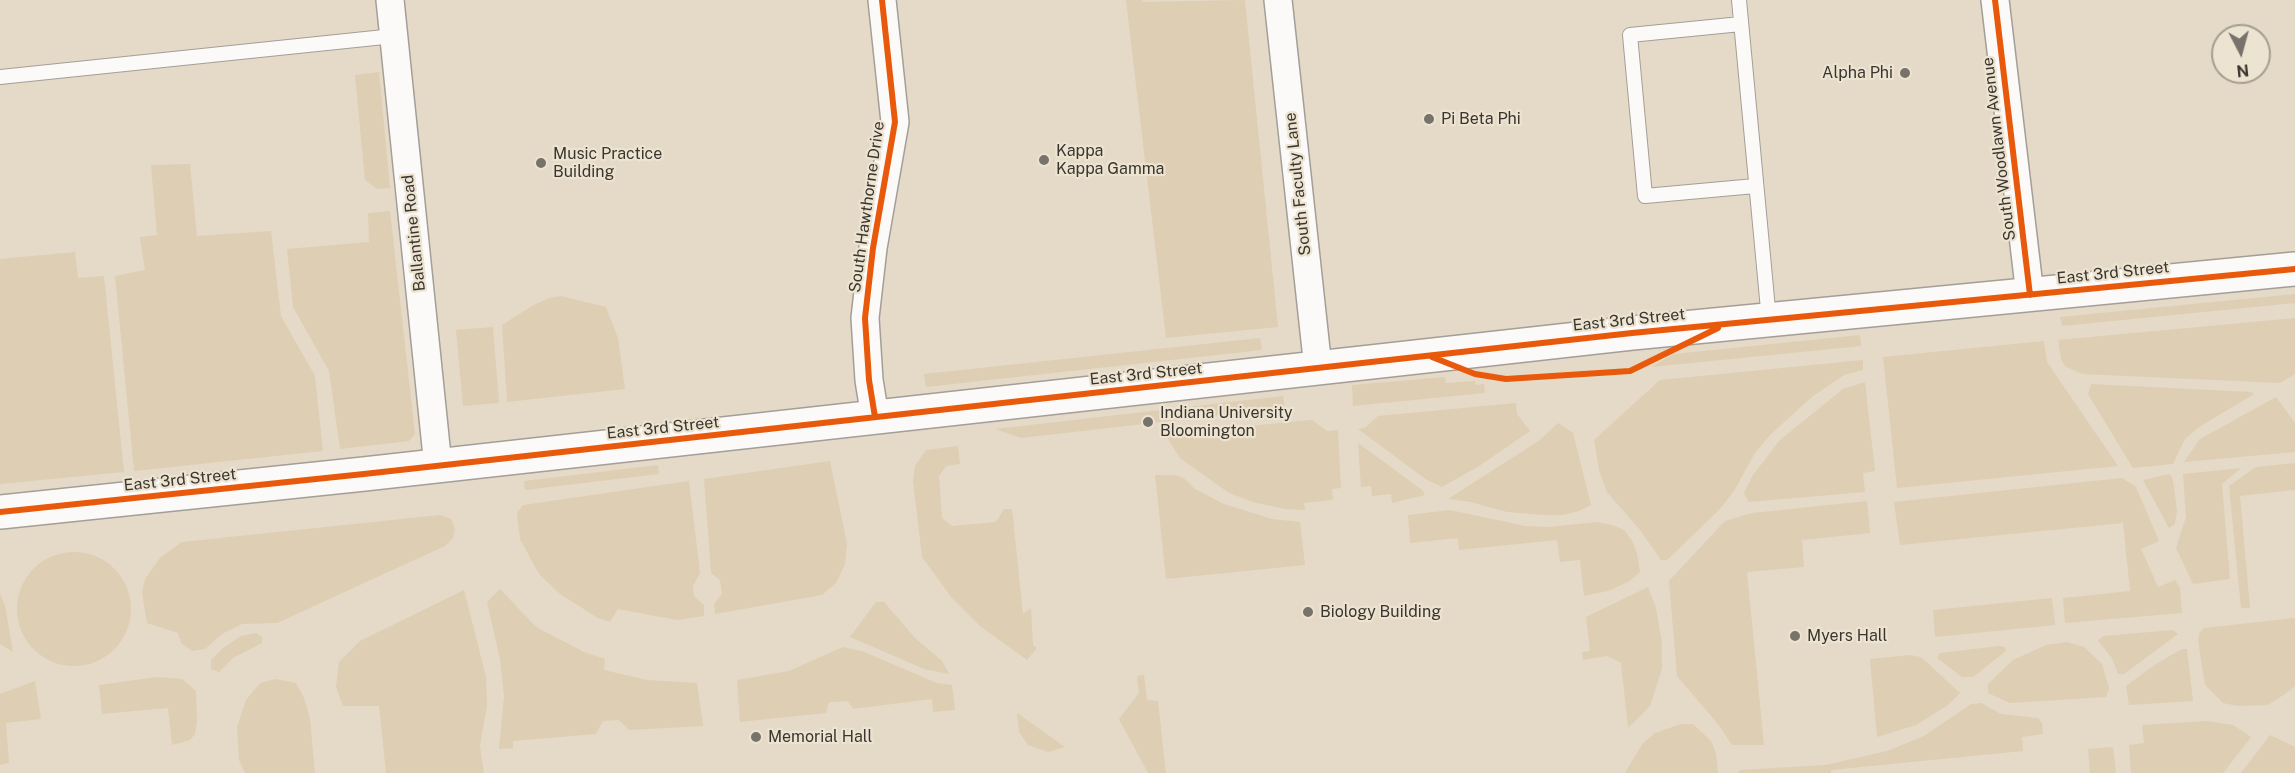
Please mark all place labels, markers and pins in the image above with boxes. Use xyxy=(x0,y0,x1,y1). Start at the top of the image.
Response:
place label: Alpha Phi xyxy=(1822,63,1893,83)
marker: Alpha Phi xyxy=(1898,66,1912,80)
place label: Pi Beta Phi xyxy=(1441,109,1521,129)
marker: Pi Beta Phi xyxy=(1422,112,1436,126)
place label: Kappa Kappa Gamma xyxy=(1056,141,1164,179)
place label: Music Practice Building xyxy=(553,144,662,182)
marker: Kappa Kappa Gamma xyxy=(1037,153,1051,167)
marker: Music Practice Building xyxy=(534,156,548,170)
place label: Indiana University Bloomington xyxy=(1160,403,1293,441)
marker: Indiana University Bloomington xyxy=(1141,415,1155,429)
place label: Biology Building xyxy=(1320,602,1441,622)
marker: Biology Building xyxy=(1301,605,1315,619)
place label: Myers Hall xyxy=(1807,626,1887,646)
marker: Myers Hall xyxy=(1788,629,1802,643)
place label: Memorial Hall xyxy=(768,727,872,747)
marker: Memorial Hall xyxy=(749,730,763,744)

